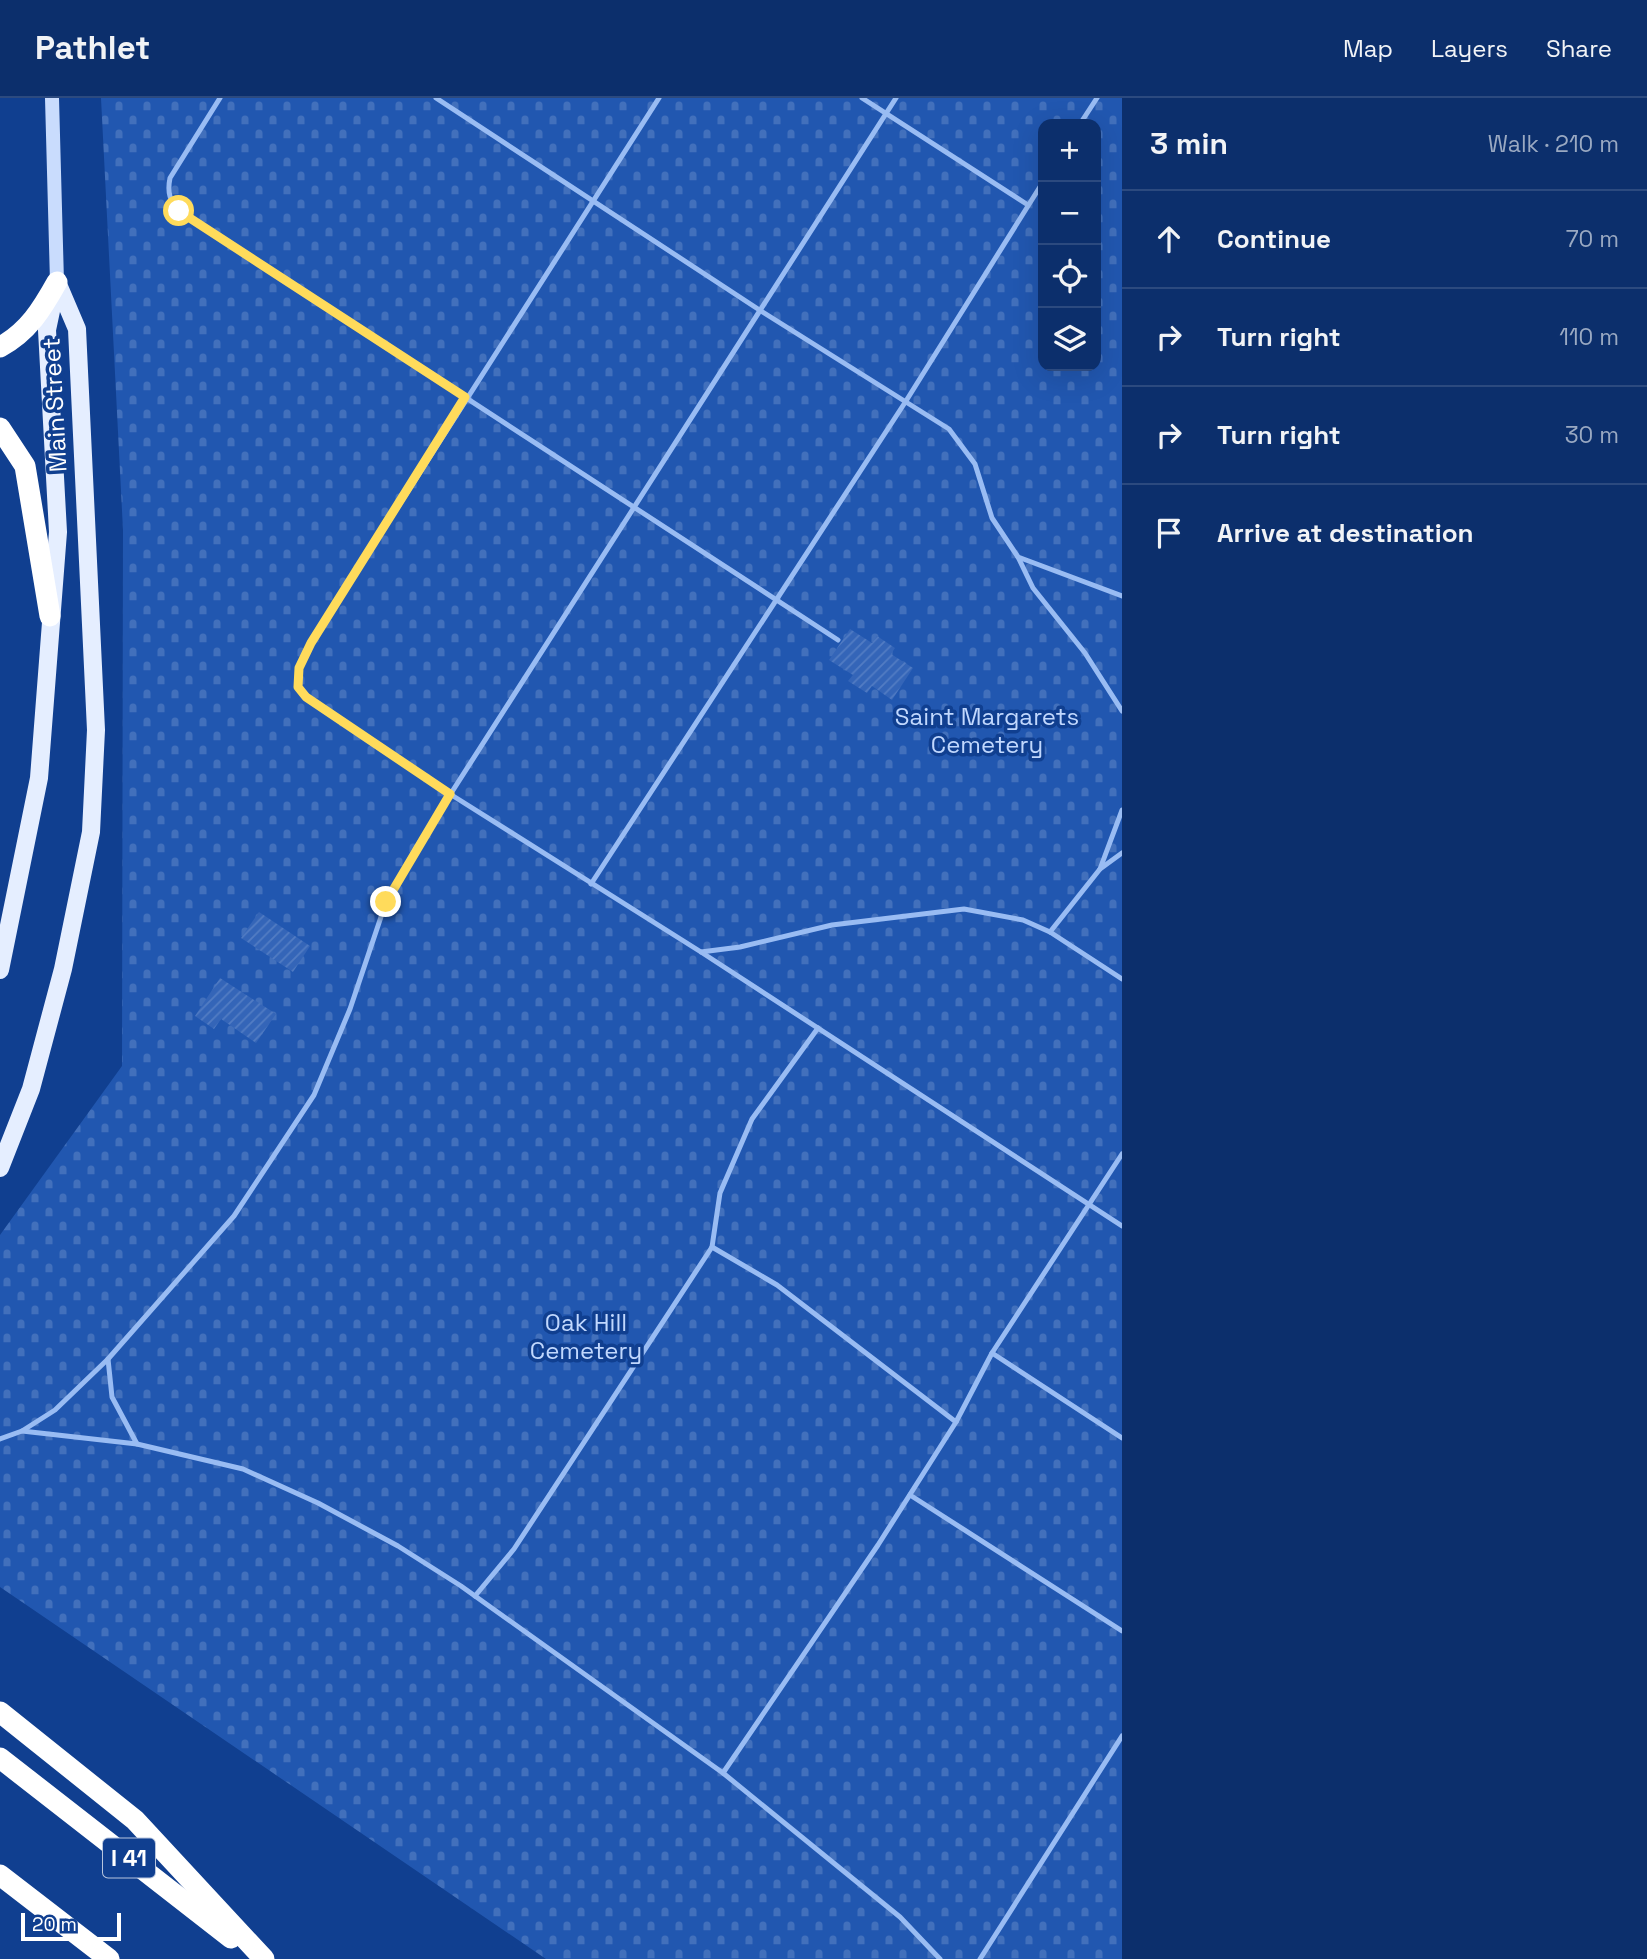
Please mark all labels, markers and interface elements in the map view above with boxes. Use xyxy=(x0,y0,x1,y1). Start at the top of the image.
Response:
text: Pathlet xyxy=(35,27,150,69)
text: Map xyxy=(1343,33,1393,64)
text: Layers xyxy=(1431,33,1508,64)
text: Share xyxy=(1546,33,1612,64)
map controls xyxy=(1038,119,1101,371)
button: + xyxy=(1038,119,1101,182)
text: 3 min xyxy=(1150,124,1228,163)
text: Walk · 210 m xyxy=(1488,129,1619,159)
button: − xyxy=(1038,182,1101,245)
route start xyxy=(163,195,194,226)
icon: ahead xyxy=(1150,220,1188,258)
text: Continue xyxy=(1217,222,1331,256)
text: 70 m xyxy=(1566,224,1619,254)
button: locate xyxy=(1038,245,1101,308)
button: layers xyxy=(1038,308,1101,371)
icon: right xyxy=(1150,318,1188,356)
text: Turn right xyxy=(1217,320,1341,354)
text: 110 m xyxy=(1559,322,1619,352)
street label: Main Street xyxy=(35,337,74,473)
icon: right xyxy=(1150,416,1188,454)
text: Turn right xyxy=(1217,418,1341,452)
text: 30 m xyxy=(1565,420,1619,450)
icon: arrive xyxy=(1150,514,1188,552)
text: Arrive at destination xyxy=(1217,516,1474,550)
park label: Saint Margarets Cemetery xyxy=(895,701,1079,760)
route end xyxy=(370,886,401,917)
park label: Oak Hill Cemetery xyxy=(530,1307,642,1366)
road number: I 41 xyxy=(103,1838,155,1877)
scale bar xyxy=(21,1910,121,1942)
text: 20 m xyxy=(32,1912,77,1937)

